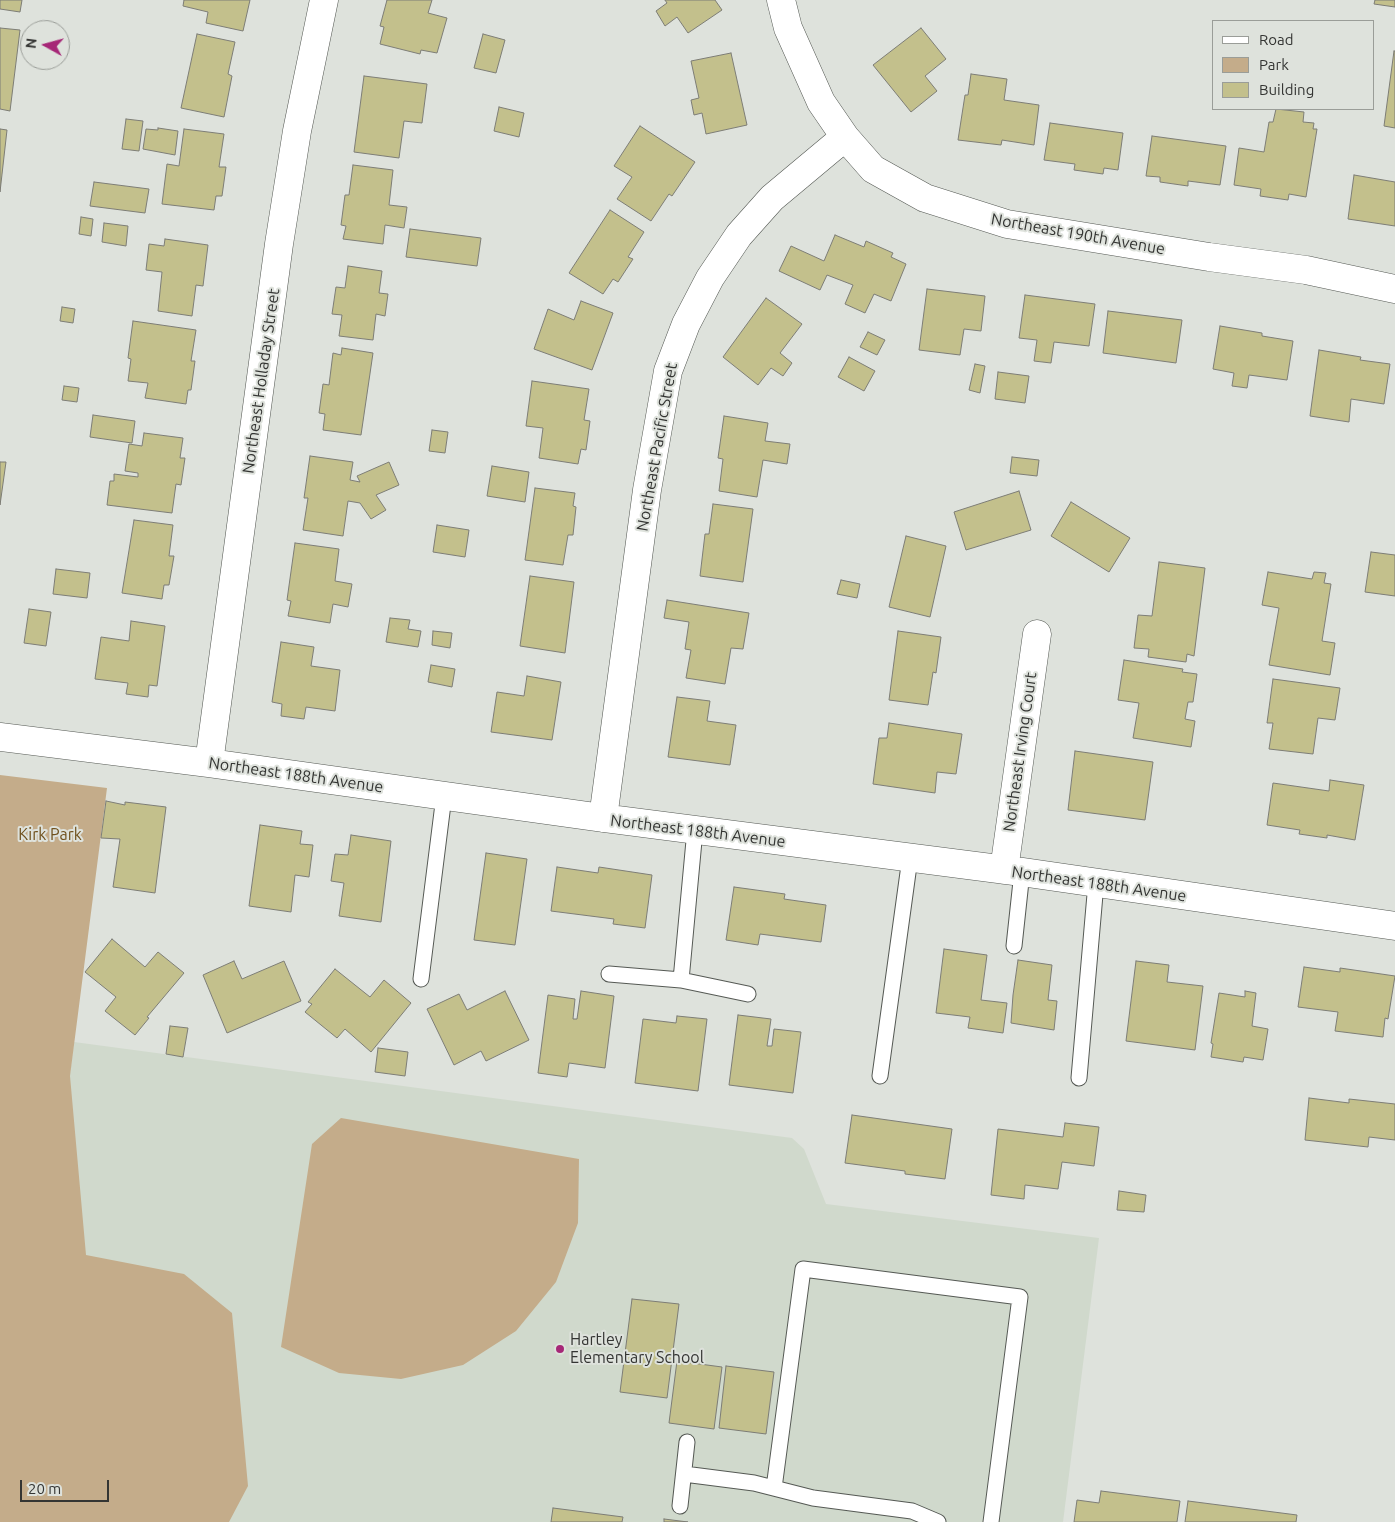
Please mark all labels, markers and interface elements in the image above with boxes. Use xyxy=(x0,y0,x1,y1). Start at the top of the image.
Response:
north arrow xyxy=(20,20,70,70)
legend xyxy=(1212,20,1375,110)
text: Road xyxy=(1259,31,1294,48)
text: N xyxy=(23,37,40,49)
text: Park xyxy=(1259,56,1289,73)
text: Building xyxy=(1259,81,1314,98)
street label: Northeast 190th Avenue xyxy=(990,209,1166,259)
street label: Northeast Holladay Street xyxy=(238,287,284,475)
street label: Northeast Pacific Street xyxy=(633,361,681,533)
street label: Northeast Irving Court xyxy=(999,671,1041,833)
street label: Northeast 188th Avenue xyxy=(207,753,385,797)
street label: Northeast 188th Avenue xyxy=(609,811,787,851)
park label: Kirk Park xyxy=(18,825,82,845)
street label: Northeast 188th Avenue xyxy=(1010,862,1188,906)
place label: Hartley Elementary School xyxy=(570,1330,704,1368)
marker: Hartley Elementary School xyxy=(554,1343,566,1355)
scale bar xyxy=(22,1470,111,1502)
text: 20 m xyxy=(28,1480,61,1497)

